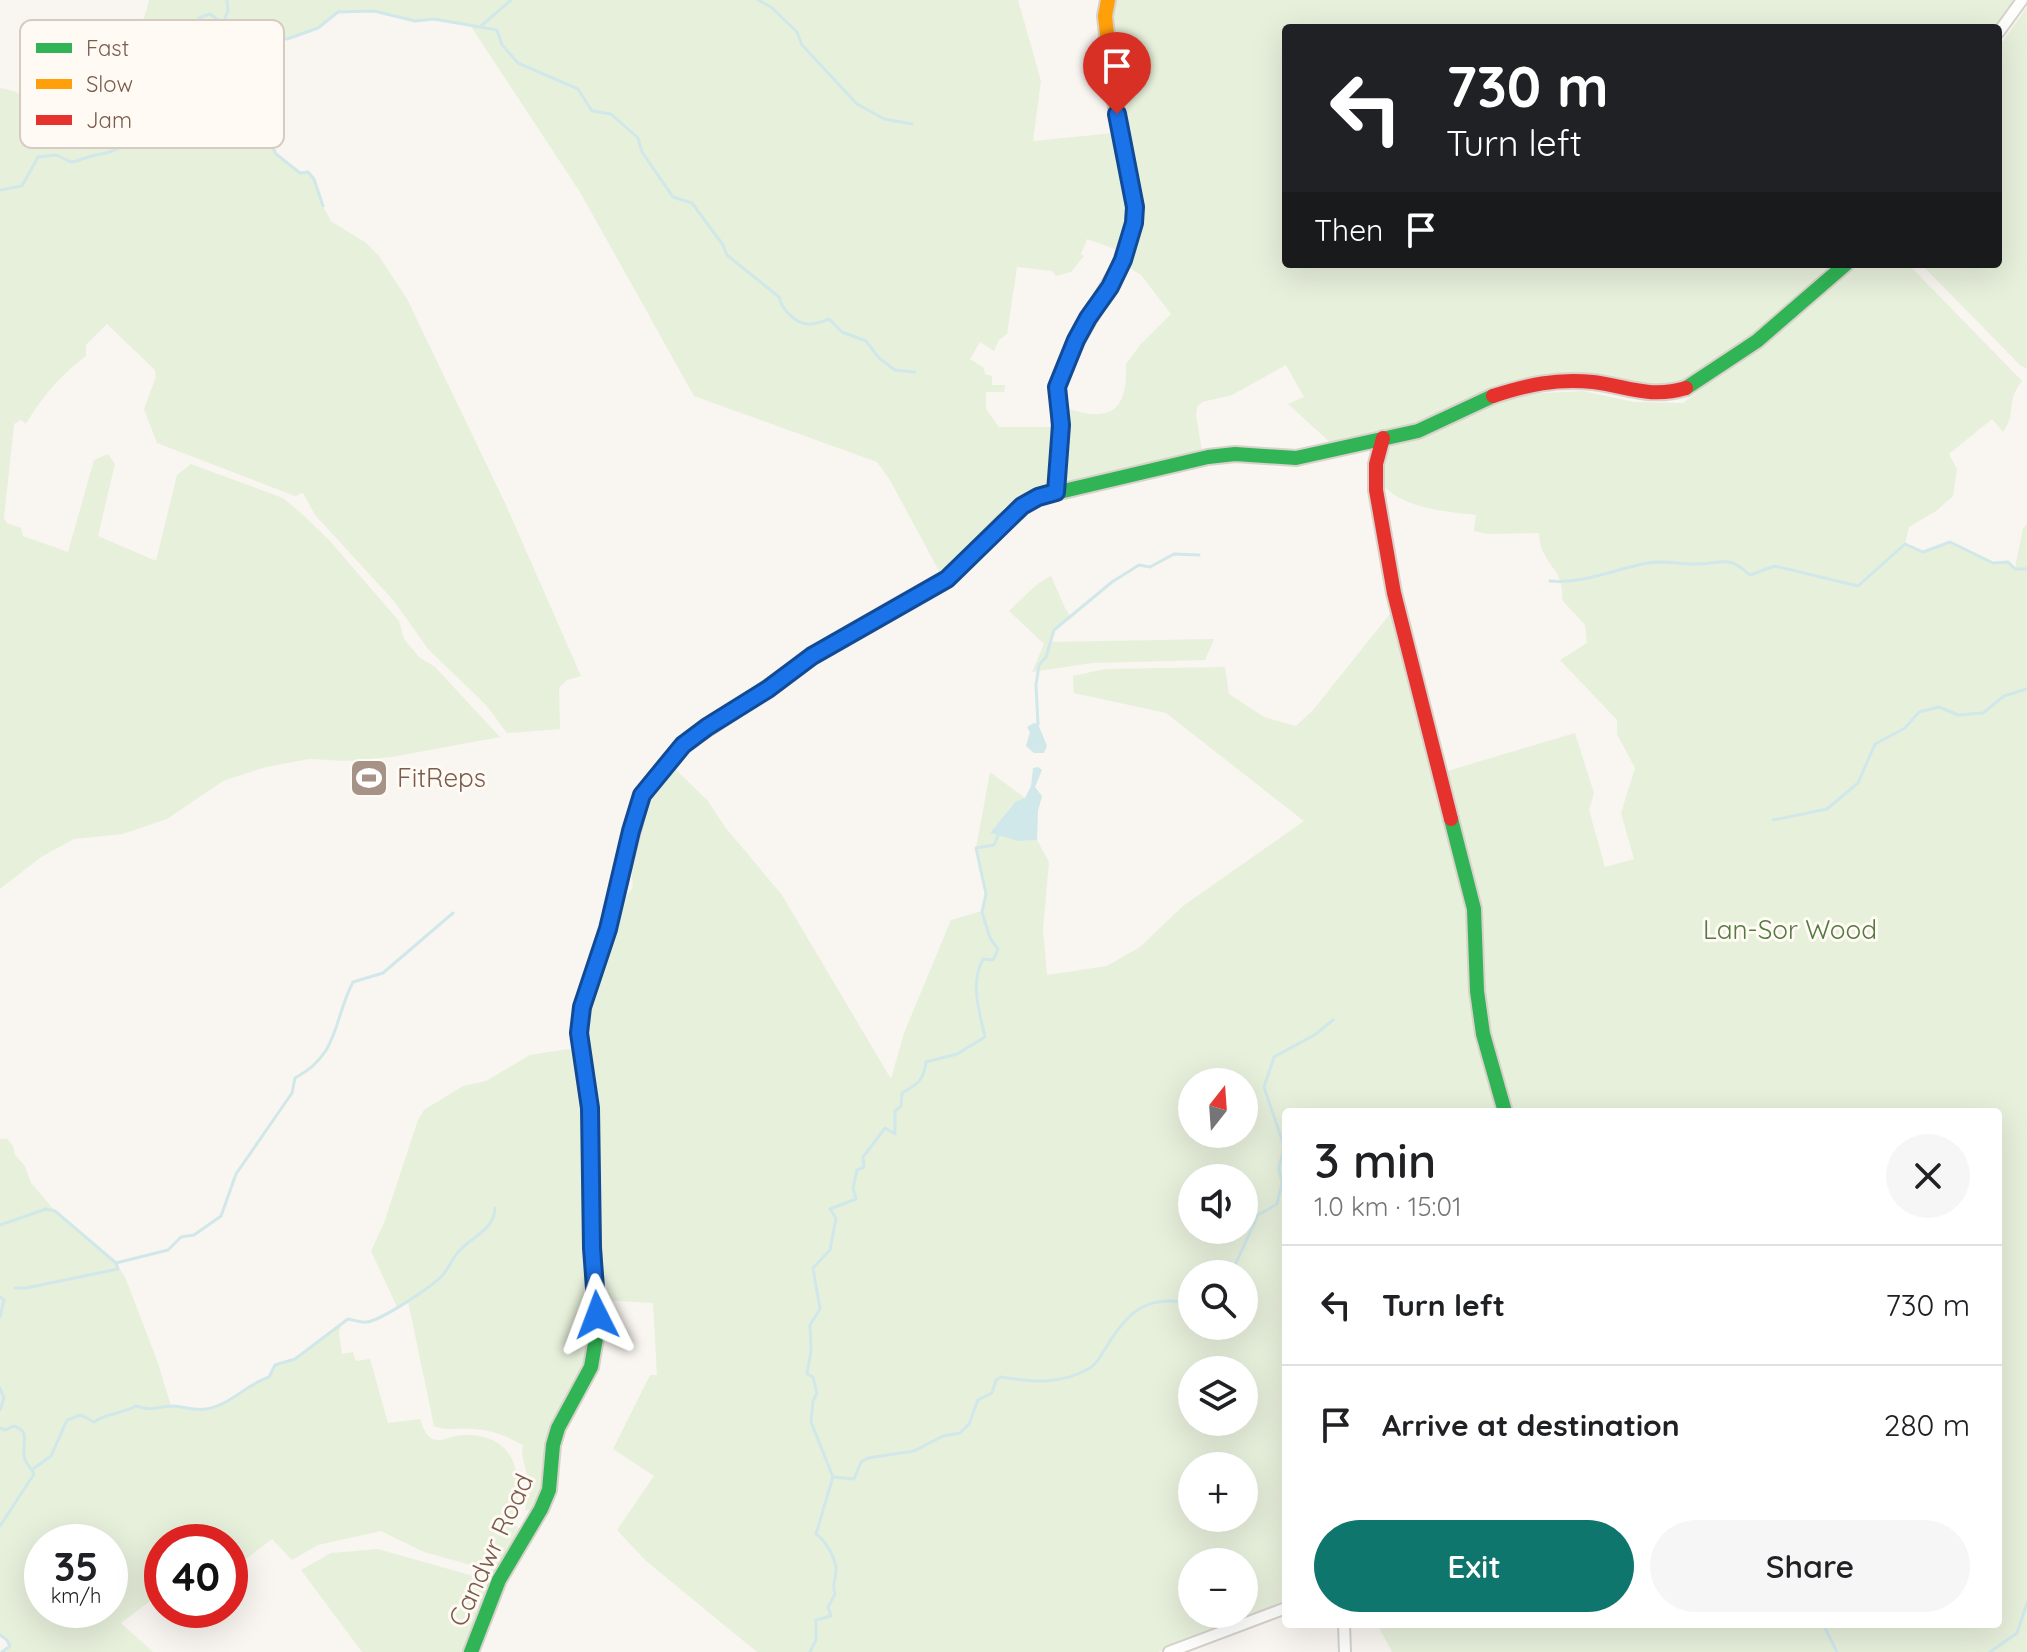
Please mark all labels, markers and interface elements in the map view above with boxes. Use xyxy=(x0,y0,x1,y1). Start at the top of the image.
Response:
legend xyxy=(20,20,284,148)
pin xyxy=(1083,32,1151,114)
text: Fast xyxy=(86,34,129,62)
icon: arrive xyxy=(1095,44,1139,88)
text: 730 m xyxy=(1446,51,1609,121)
icon: left xyxy=(1314,56,1418,160)
text: Slow xyxy=(86,70,133,98)
text: Jam xyxy=(86,106,132,134)
text: Turn left xyxy=(1446,120,1582,165)
icon: arrive xyxy=(1399,208,1443,252)
text: Then xyxy=(1314,211,1383,249)
sports icon: FitReps xyxy=(348,757,390,799)
place label: FitReps xyxy=(397,761,486,794)
park label: Lan-Sor Wood xyxy=(1703,913,1877,946)
north arrow xyxy=(1178,1068,1258,1148)
map controls xyxy=(1178,1068,1258,1628)
text: 3 min xyxy=(1314,1130,1436,1190)
button: close xyxy=(1886,1134,1970,1218)
button: sound xyxy=(1178,1164,1258,1244)
text: 1.0 km · 15:01 xyxy=(1314,1190,1462,1223)
button: search xyxy=(1178,1260,1258,1340)
position arrow xyxy=(555,1273,639,1357)
icon: left xyxy=(1314,1283,1358,1327)
text: Turn left xyxy=(1382,1286,1505,1324)
text: 730 m xyxy=(1885,1286,1970,1324)
button: layers xyxy=(1178,1356,1258,1436)
icon: arrive xyxy=(1314,1403,1358,1447)
text: Arrive at destination xyxy=(1382,1406,1680,1444)
text: 280 m xyxy=(1884,1406,1970,1444)
button: + xyxy=(1178,1452,1258,1532)
street label: Candwr Road xyxy=(441,1468,540,1631)
button: Exit xyxy=(1314,1520,1634,1612)
button: Share xyxy=(1650,1520,1970,1612)
speed limit sign: 40 xyxy=(144,1524,248,1628)
text: 35 xyxy=(54,1541,98,1591)
button: − xyxy=(1178,1548,1258,1628)
text: km/h xyxy=(51,1583,101,1608)

